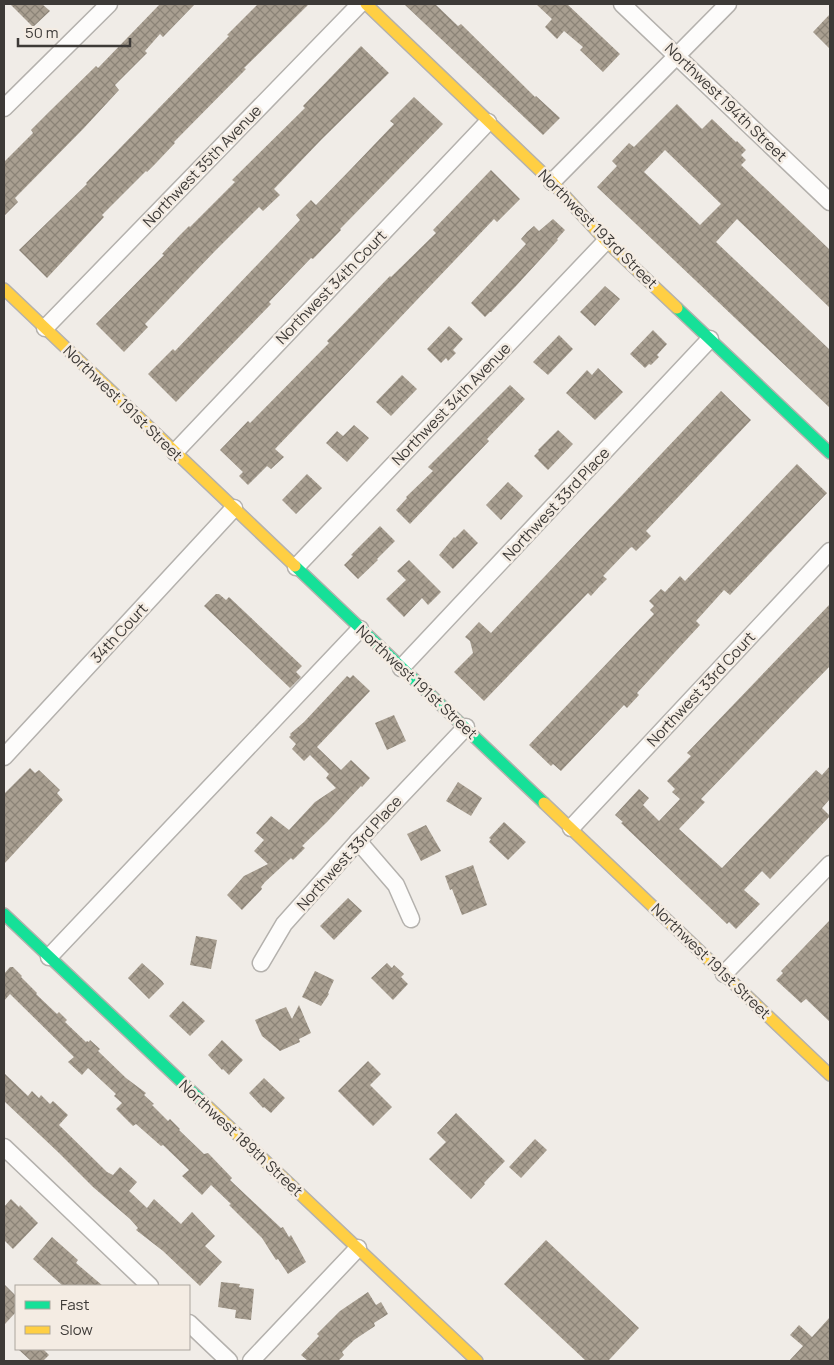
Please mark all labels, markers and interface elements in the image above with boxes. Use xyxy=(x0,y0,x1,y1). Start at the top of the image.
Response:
scale bar xyxy=(18,15,130,47)
text: 50 m xyxy=(25,22,59,43)
street label: Northwest 194th Street xyxy=(660,38,792,166)
street label: Northwest 35th Avenue xyxy=(138,100,266,232)
street label: Northwest 193rd Street xyxy=(534,165,662,293)
street label: Northwest 34th Court xyxy=(271,225,391,349)
street label: Northwest 34th Avenue xyxy=(387,338,515,470)
street label: Northwest 191st Street xyxy=(59,340,187,466)
street label: Northwest 33rd Place xyxy=(498,443,614,565)
street label: 34th Court xyxy=(86,598,152,668)
street label: Northwest 191st Street xyxy=(352,620,482,744)
street label: Northwest 33rd Court xyxy=(642,627,760,751)
street label: Northwest 33rd Place xyxy=(292,791,406,915)
street label: Northwest 191st Street xyxy=(647,898,775,1024)
street label: Northwest 189th Street xyxy=(175,1075,307,1201)
legend xyxy=(15,1285,190,1350)
text: Fast xyxy=(60,1294,89,1315)
text: Slow xyxy=(60,1319,93,1340)

